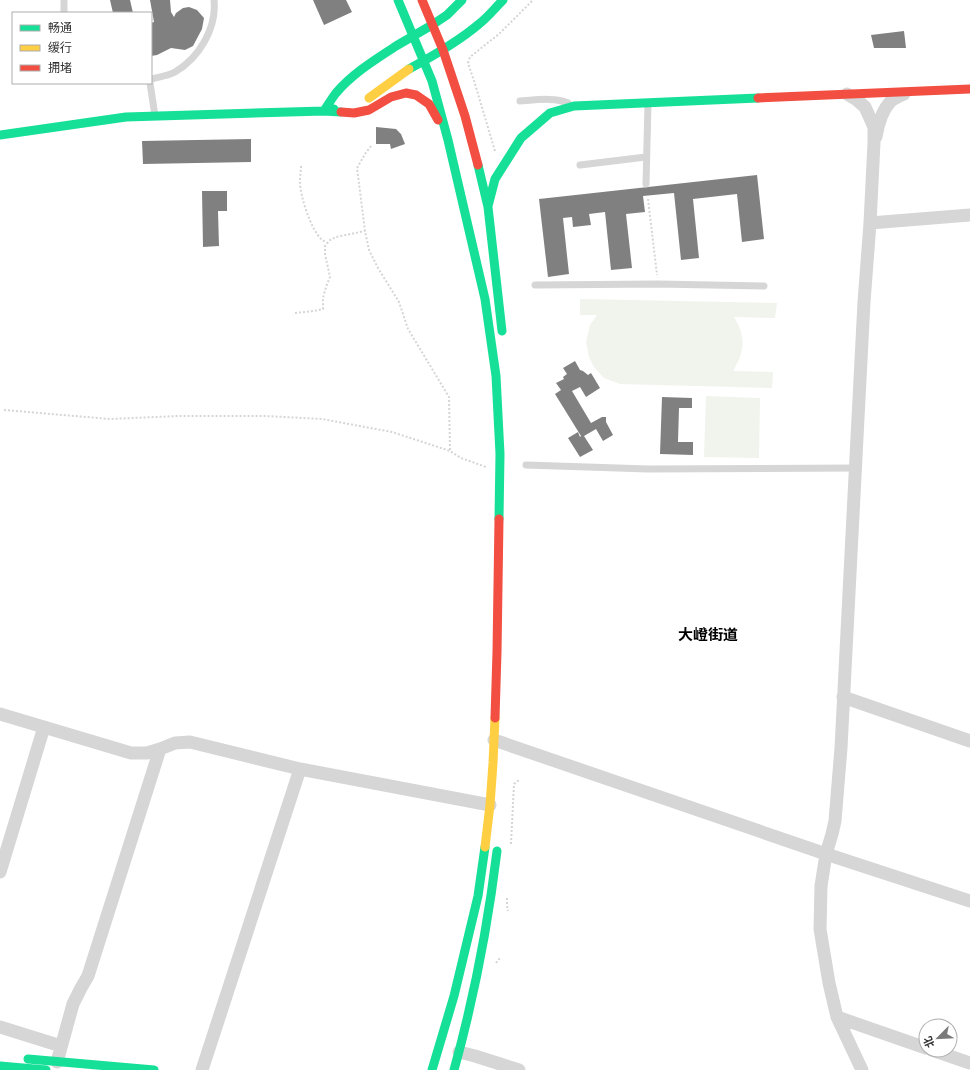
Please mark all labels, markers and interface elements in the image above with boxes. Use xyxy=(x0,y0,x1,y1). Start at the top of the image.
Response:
legend xyxy=(12,12,152,84)
text: 畅通 xyxy=(48,21,72,37)
text: 缓行 xyxy=(48,41,72,57)
text: 拥堵 xyxy=(48,61,72,77)
district label: 大嶝街道 xyxy=(678,627,738,646)
north arrow xyxy=(918,1018,958,1058)
text: 北 xyxy=(921,1034,938,1050)

